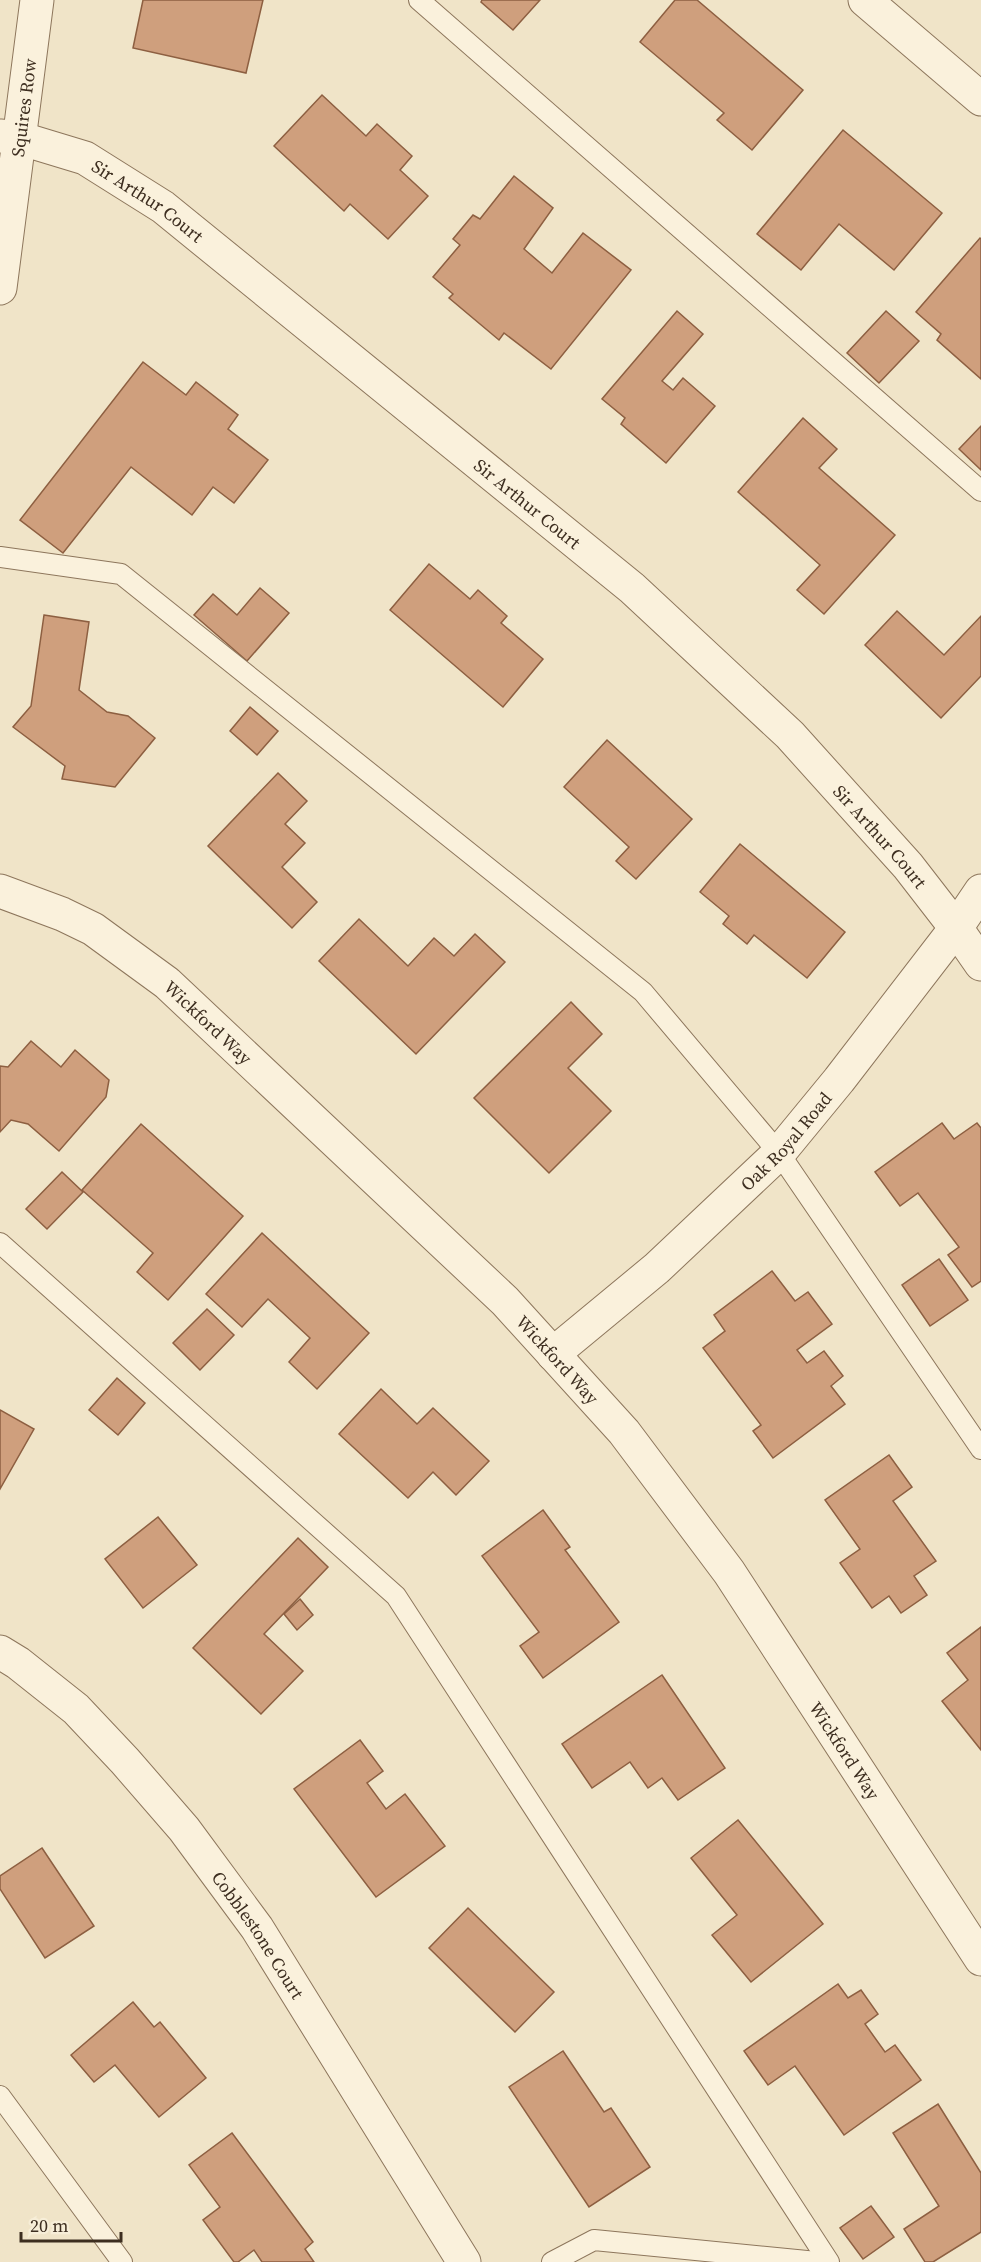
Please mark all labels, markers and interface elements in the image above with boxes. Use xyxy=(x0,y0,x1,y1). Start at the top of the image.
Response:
street label: Squires Row xyxy=(4,57,42,158)
street label: Sir Arthur Court xyxy=(87,153,209,248)
street label: Sir Arthur Court xyxy=(469,452,586,554)
street label: Sir Arthur Court xyxy=(828,779,933,893)
street label: Wickford Way xyxy=(159,974,258,1070)
street label: Oak Royal Road xyxy=(734,1086,837,1196)
street label: Wickford Way xyxy=(511,1309,606,1410)
street label: Wickford Way xyxy=(804,1696,887,1805)
street label: Cobblestone Court xyxy=(206,1866,310,2004)
scale bar xyxy=(21,2205,122,2243)
text: 20 m xyxy=(30,2213,68,2238)

